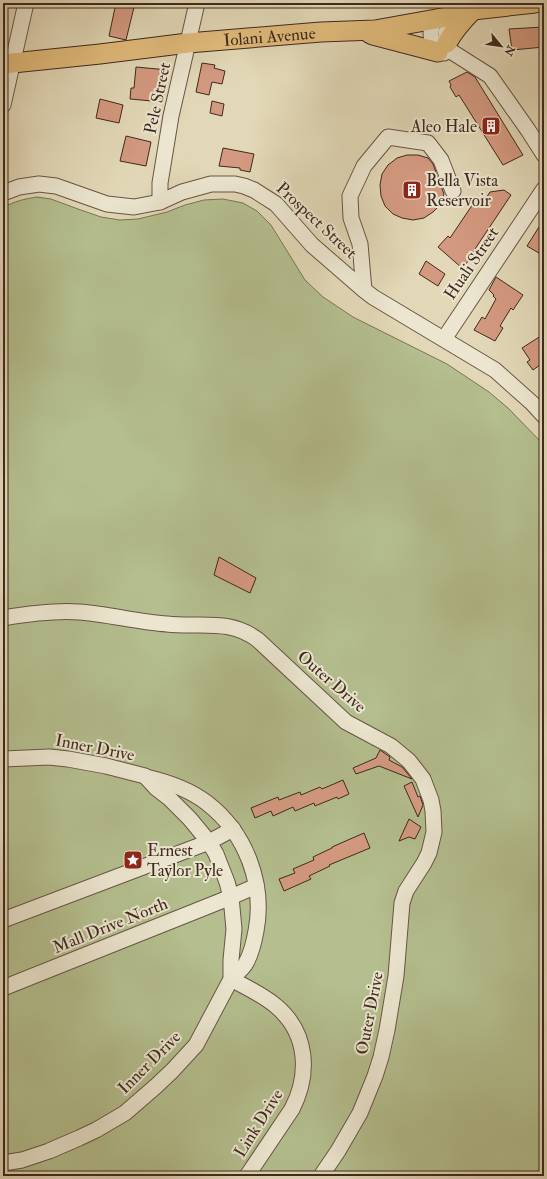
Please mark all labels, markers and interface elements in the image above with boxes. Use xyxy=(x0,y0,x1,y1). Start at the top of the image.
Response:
street label: Iolani Avenue xyxy=(223,22,316,51)
north arrow xyxy=(481,26,521,66)
text: N xyxy=(501,42,518,59)
street label: Pele Street xyxy=(140,60,175,136)
building icon: Aleo Hale xyxy=(480,115,502,137)
place label: Aleo Hale xyxy=(410,116,477,137)
place label: Bella Vista Reservoir xyxy=(426,170,499,211)
street label: Prospect Street xyxy=(271,178,362,264)
building icon: Bella Vista Reservoir xyxy=(401,179,423,201)
street label: Huali Street xyxy=(440,223,504,304)
street label: Outer Drive xyxy=(293,646,370,717)
street label: Inner Drive xyxy=(53,730,136,765)
place label: Ernest Taylor Pyle xyxy=(147,840,223,882)
place icon: Ernest Taylor Pyle xyxy=(122,849,144,871)
street label: Mall Drive North xyxy=(50,893,171,958)
street label: Outer Drive xyxy=(351,970,388,1056)
street label: Inner Drive xyxy=(114,1027,185,1098)
street label: Link Drive xyxy=(229,1085,288,1161)

